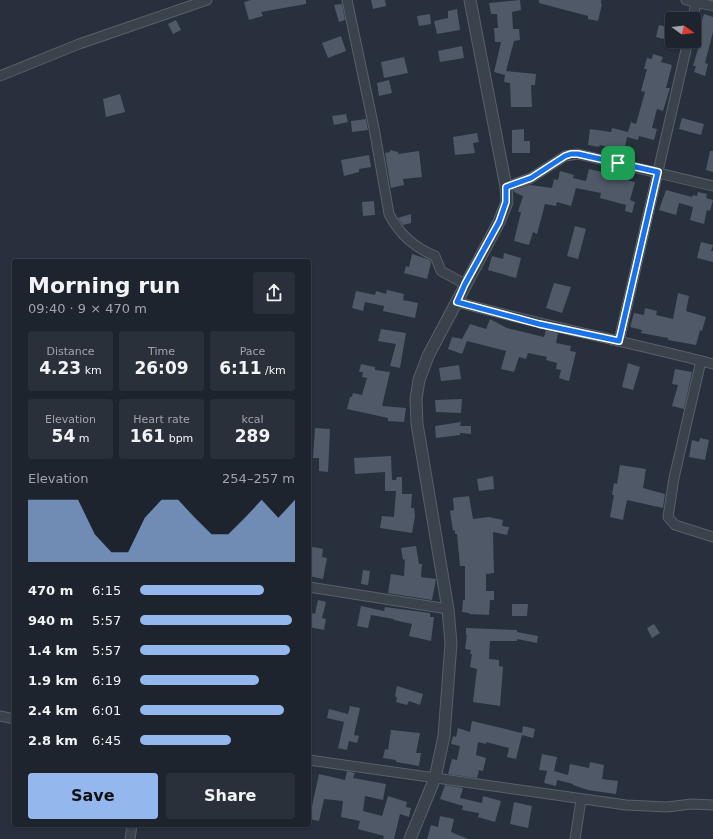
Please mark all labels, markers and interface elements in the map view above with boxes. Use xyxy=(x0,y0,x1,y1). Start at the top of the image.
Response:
north arrow xyxy=(665,12,701,48)
map controls xyxy=(665,12,701,48)
pin xyxy=(601,146,635,180)
icon: arrive xyxy=(607,152,629,174)
button: share xyxy=(253,272,295,314)
text: Morning run xyxy=(28,273,180,298)
text: 09:40 · 9 × 470 m xyxy=(28,301,147,316)
text: Distance xyxy=(46,345,95,358)
text: Time xyxy=(148,345,175,358)
text: Pace xyxy=(240,345,265,358)
text: 4.23 xyxy=(39,358,81,378)
text: 26:09 xyxy=(134,358,189,378)
text: 6:11 xyxy=(219,358,262,378)
text: km xyxy=(81,364,102,377)
text: /km xyxy=(262,364,286,377)
text: Elevation xyxy=(45,413,96,426)
text: Heart rate xyxy=(133,413,190,426)
text: kcal xyxy=(241,413,264,426)
text: 54 xyxy=(52,426,75,446)
text: 161 xyxy=(130,426,165,446)
text: 289 xyxy=(235,426,270,446)
text: m xyxy=(75,432,89,445)
text: bpm xyxy=(165,432,193,445)
text: Elevation xyxy=(28,471,88,486)
text: 254–257 m xyxy=(222,471,295,486)
text: 470 m xyxy=(28,583,73,598)
text: 6:15 xyxy=(92,583,121,598)
text: 940 m xyxy=(28,613,73,628)
text: 5:57 xyxy=(92,613,121,628)
text: 1.4 km xyxy=(28,643,78,658)
text: 5:57 xyxy=(92,643,121,658)
text: 1.9 km xyxy=(28,673,78,688)
text: 6:19 xyxy=(92,673,121,688)
text: 2.4 km xyxy=(28,703,78,718)
text: 6:01 xyxy=(92,703,121,718)
text: 2.8 km xyxy=(28,733,78,748)
text: 6:45 xyxy=(92,733,121,748)
button: Save xyxy=(28,773,158,819)
button: Share xyxy=(166,773,295,819)

